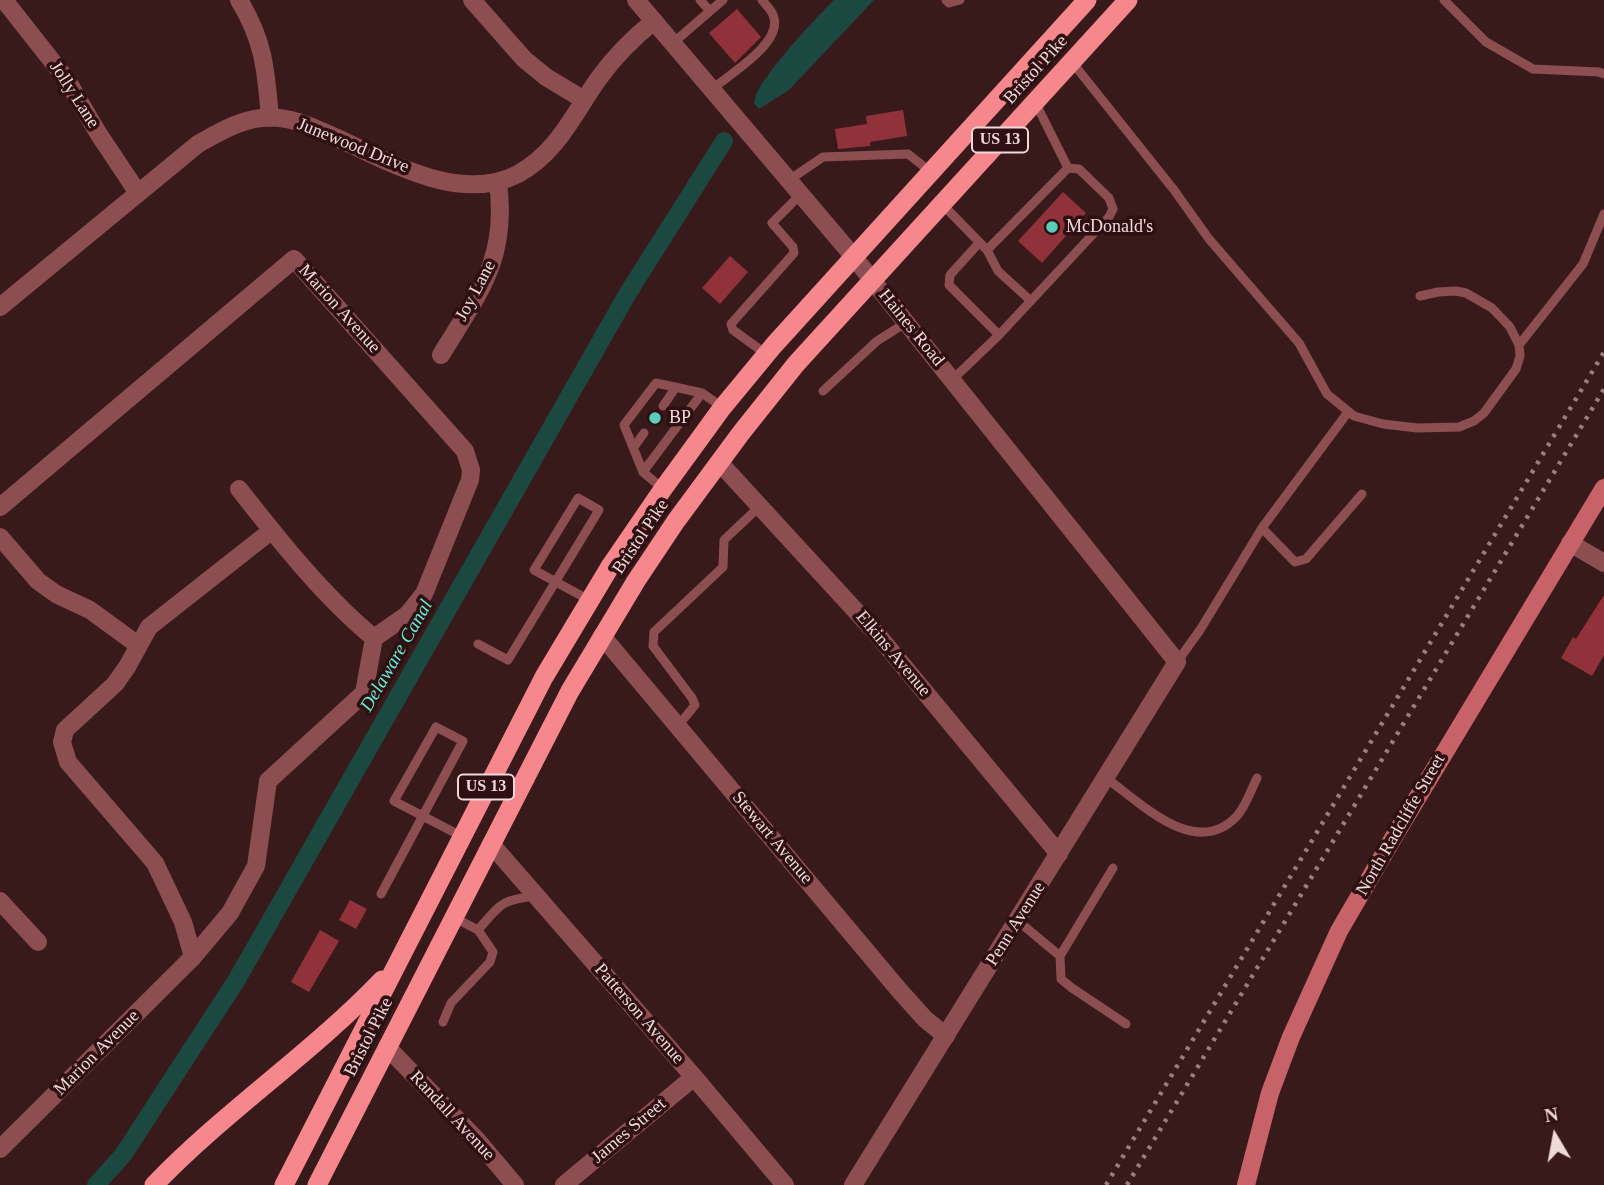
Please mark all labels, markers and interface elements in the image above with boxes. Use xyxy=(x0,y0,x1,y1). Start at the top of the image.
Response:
street label: Bristol Pike xyxy=(999,31,1073,109)
street label: Jolly Lane xyxy=(44,57,104,133)
street label: Junewood Drive xyxy=(294,114,412,178)
road number: US 13 xyxy=(972,128,1028,152)
place label: McDonald's xyxy=(1066,216,1153,238)
marker: McDonald's xyxy=(1044,219,1060,235)
street label: Joy Lane xyxy=(451,257,501,325)
street label: Marion Avenue xyxy=(293,260,385,358)
street label: Haines Road xyxy=(874,285,948,371)
place label: BP xyxy=(669,407,691,429)
marker: BP xyxy=(647,410,663,426)
street label: Bristol Pike xyxy=(608,496,674,578)
water label: Delaware Canal xyxy=(356,596,438,716)
street label: Elkins Avenue xyxy=(851,607,935,701)
street label: North Radcliffe Street xyxy=(1352,750,1450,900)
road number: US 13 xyxy=(458,774,514,800)
street label: Stewart Avenue xyxy=(727,787,817,889)
street label: Penn Avenue xyxy=(982,878,1050,970)
street label: Patterson Avenue xyxy=(589,959,689,1069)
street label: Bristol Pike xyxy=(340,994,398,1080)
street label: Marion Avenue xyxy=(50,1006,144,1100)
street label: Randall Avenue xyxy=(405,1067,499,1165)
street label: James Street xyxy=(587,1094,671,1168)
north arrow xyxy=(1520,1101,1590,1171)
text: N xyxy=(1543,1103,1560,1126)

